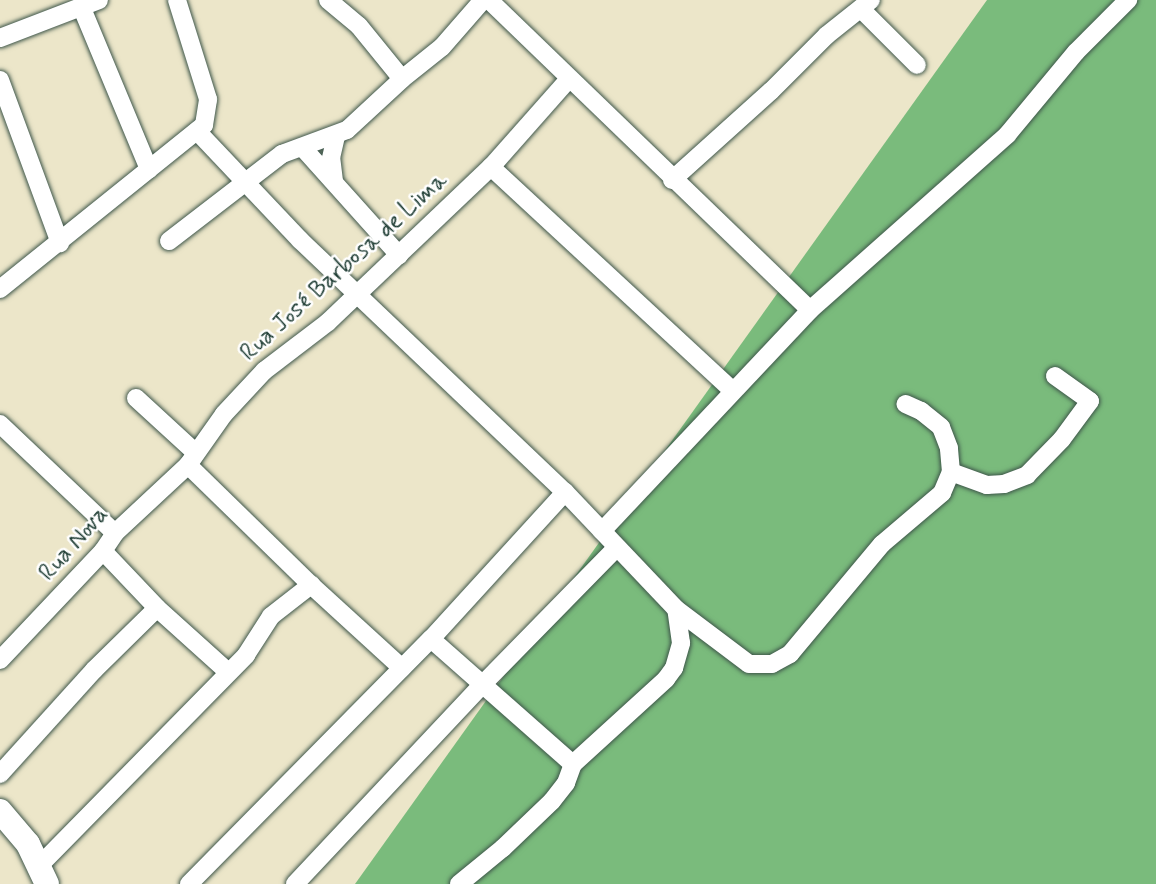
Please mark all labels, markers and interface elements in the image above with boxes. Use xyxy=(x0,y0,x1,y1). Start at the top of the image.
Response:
street label: Rua José Barbosa de Lima xyxy=(234,166,454,368)
street label: Rua Nova xyxy=(33,501,115,587)

